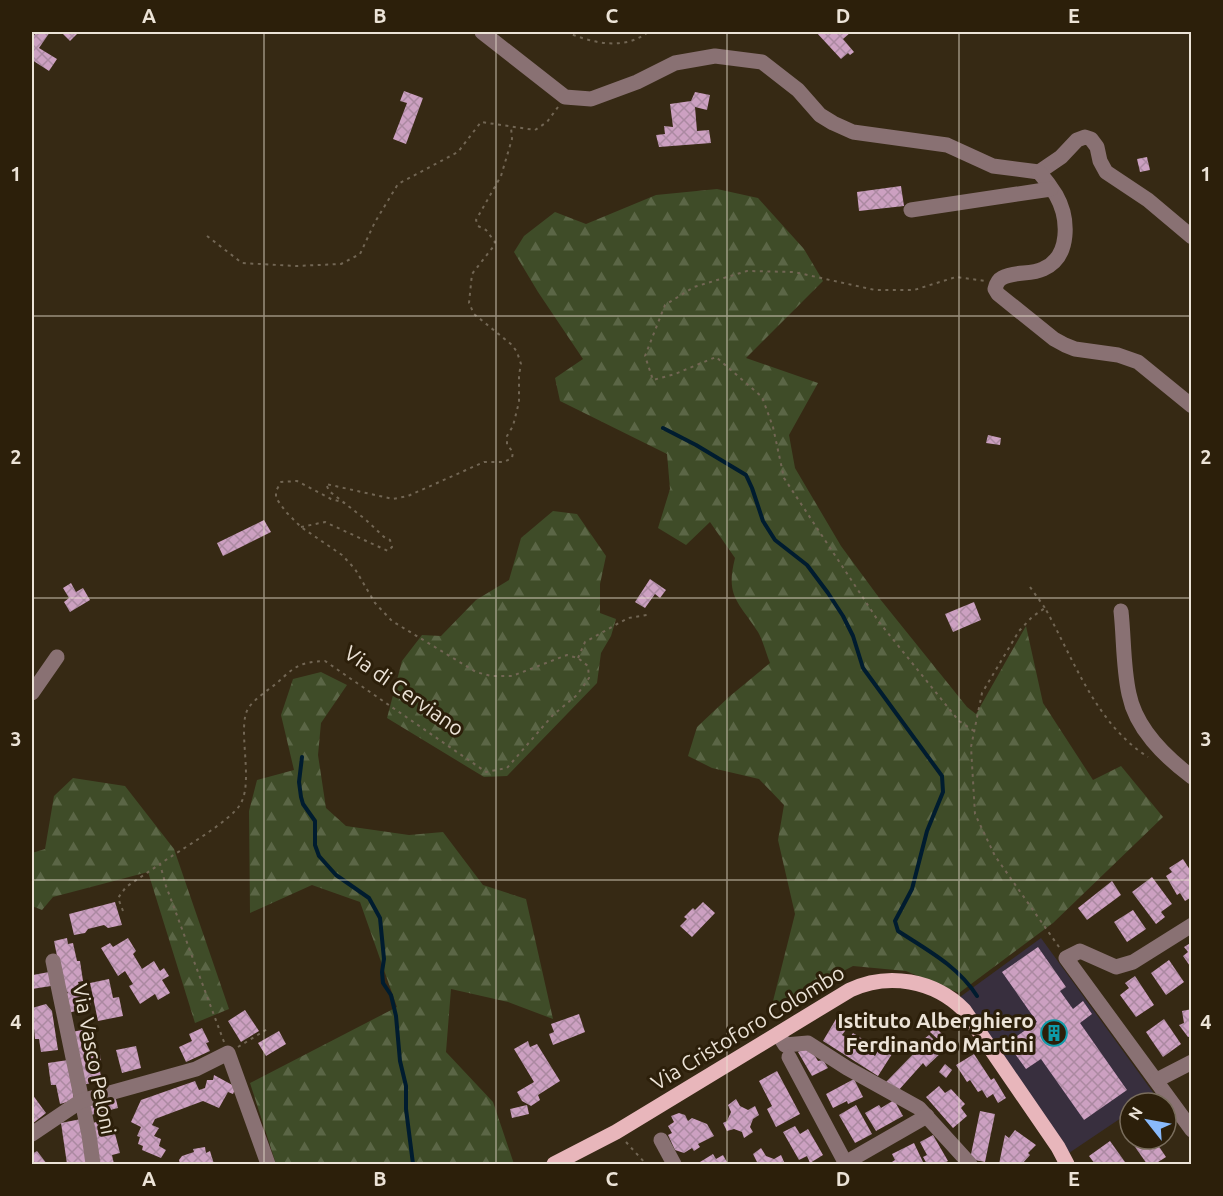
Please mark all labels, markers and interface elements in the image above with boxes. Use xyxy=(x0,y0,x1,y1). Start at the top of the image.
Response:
text: A xyxy=(142,4,156,27)
text: B xyxy=(373,4,387,27)
text: C xyxy=(606,4,619,27)
text: D xyxy=(836,4,850,27)
text: E xyxy=(1068,4,1080,27)
text: 1 xyxy=(10,162,22,185)
text: 1 xyxy=(1200,162,1212,185)
text: 2 xyxy=(10,445,22,468)
text: 2 xyxy=(1200,445,1212,468)
street label: Via di Cerviano xyxy=(340,640,469,740)
text: 3 xyxy=(10,727,22,750)
text: 3 xyxy=(1200,727,1212,750)
street label: Via Cristoforo Colombo xyxy=(647,960,848,1094)
street label: Via Vasco Peloni xyxy=(69,981,121,1136)
place label: Istituto Alberghiero Ferdinando Martini xyxy=(837,1008,1034,1056)
text: 4 xyxy=(10,1010,22,1033)
text: 4 xyxy=(1200,1010,1212,1033)
building icon: Istituto Alberghiero Ferdinando Martini xyxy=(1039,1018,1069,1048)
north arrow xyxy=(1118,1091,1178,1151)
text: N xyxy=(1124,1104,1146,1123)
text: A xyxy=(142,1167,156,1190)
text: B xyxy=(373,1167,387,1190)
text: C xyxy=(606,1167,619,1190)
text: D xyxy=(836,1167,850,1190)
text: E xyxy=(1068,1167,1080,1190)

